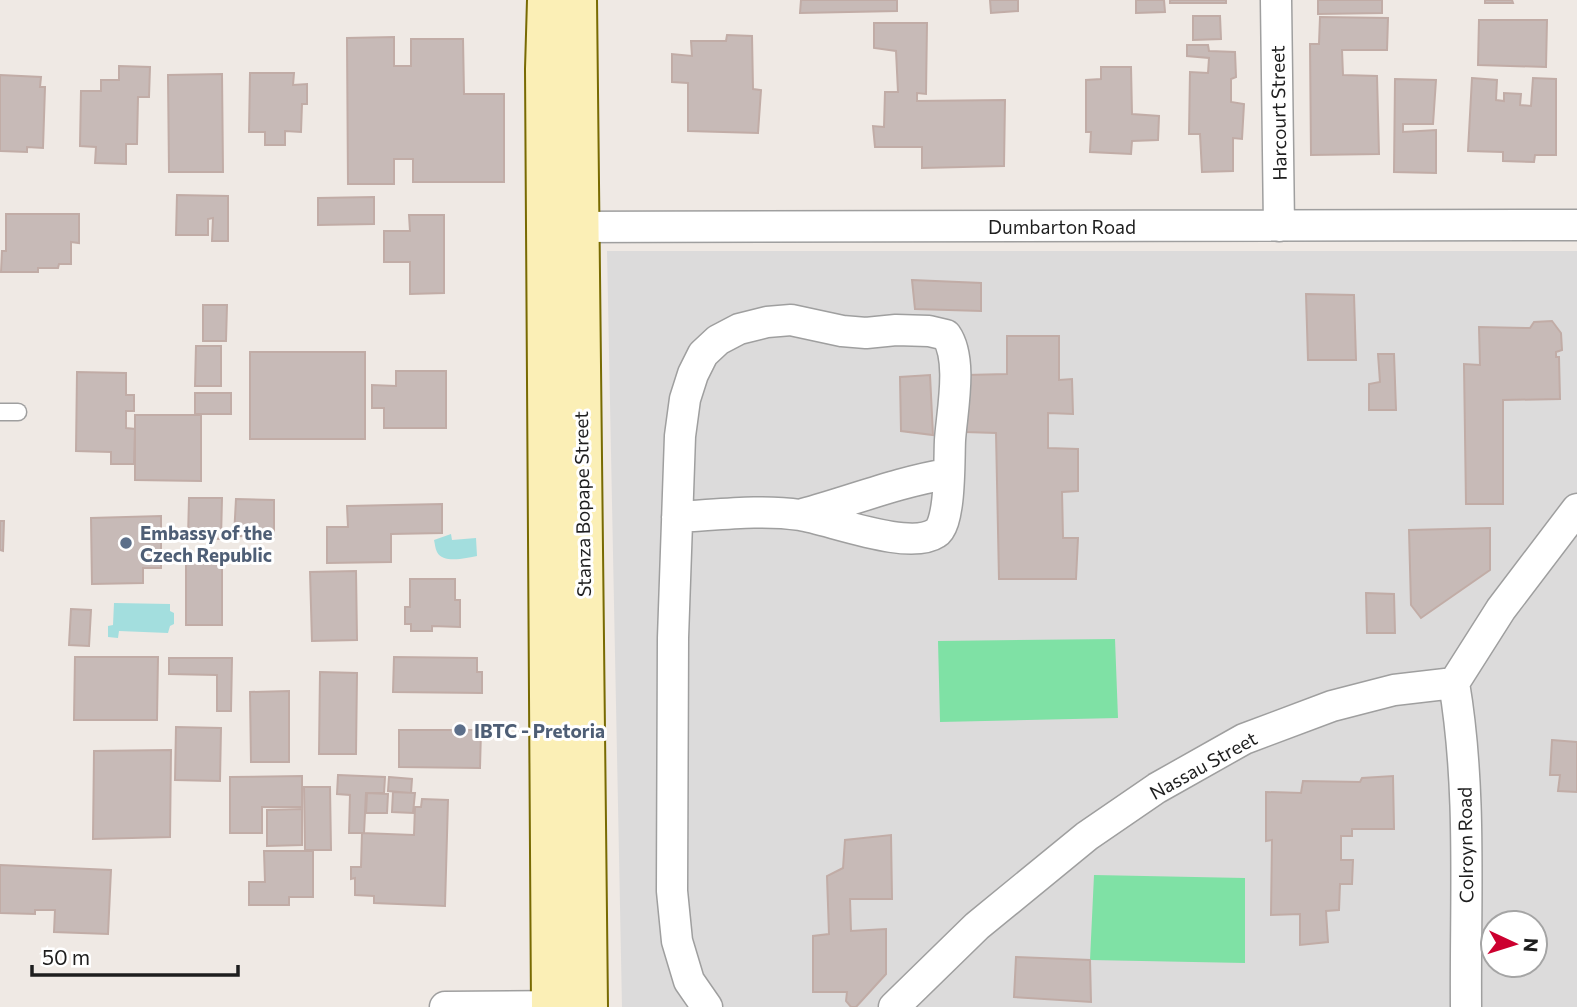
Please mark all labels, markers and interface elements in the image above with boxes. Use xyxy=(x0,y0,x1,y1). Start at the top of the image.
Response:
street label: Harcourt Street xyxy=(1265,45,1291,181)
street label: Dumbarton Road xyxy=(988,215,1136,238)
street label: Stanza Bopape Street xyxy=(569,411,595,597)
place label: Embassy of the Czech Republic xyxy=(140,521,272,566)
marker: Embassy of the Czech Republic xyxy=(118,535,134,551)
place label: IBTC - Pretoria xyxy=(474,719,605,742)
marker: IBTC - Pretoria xyxy=(452,722,468,738)
street label: Nassau Street xyxy=(1145,726,1261,804)
street label: Colroyn Road xyxy=(1452,787,1478,903)
north arrow xyxy=(1479,909,1549,979)
scale bar xyxy=(32,934,238,978)
text: N xyxy=(1519,937,1543,953)
text: 50 m xyxy=(42,944,90,969)

